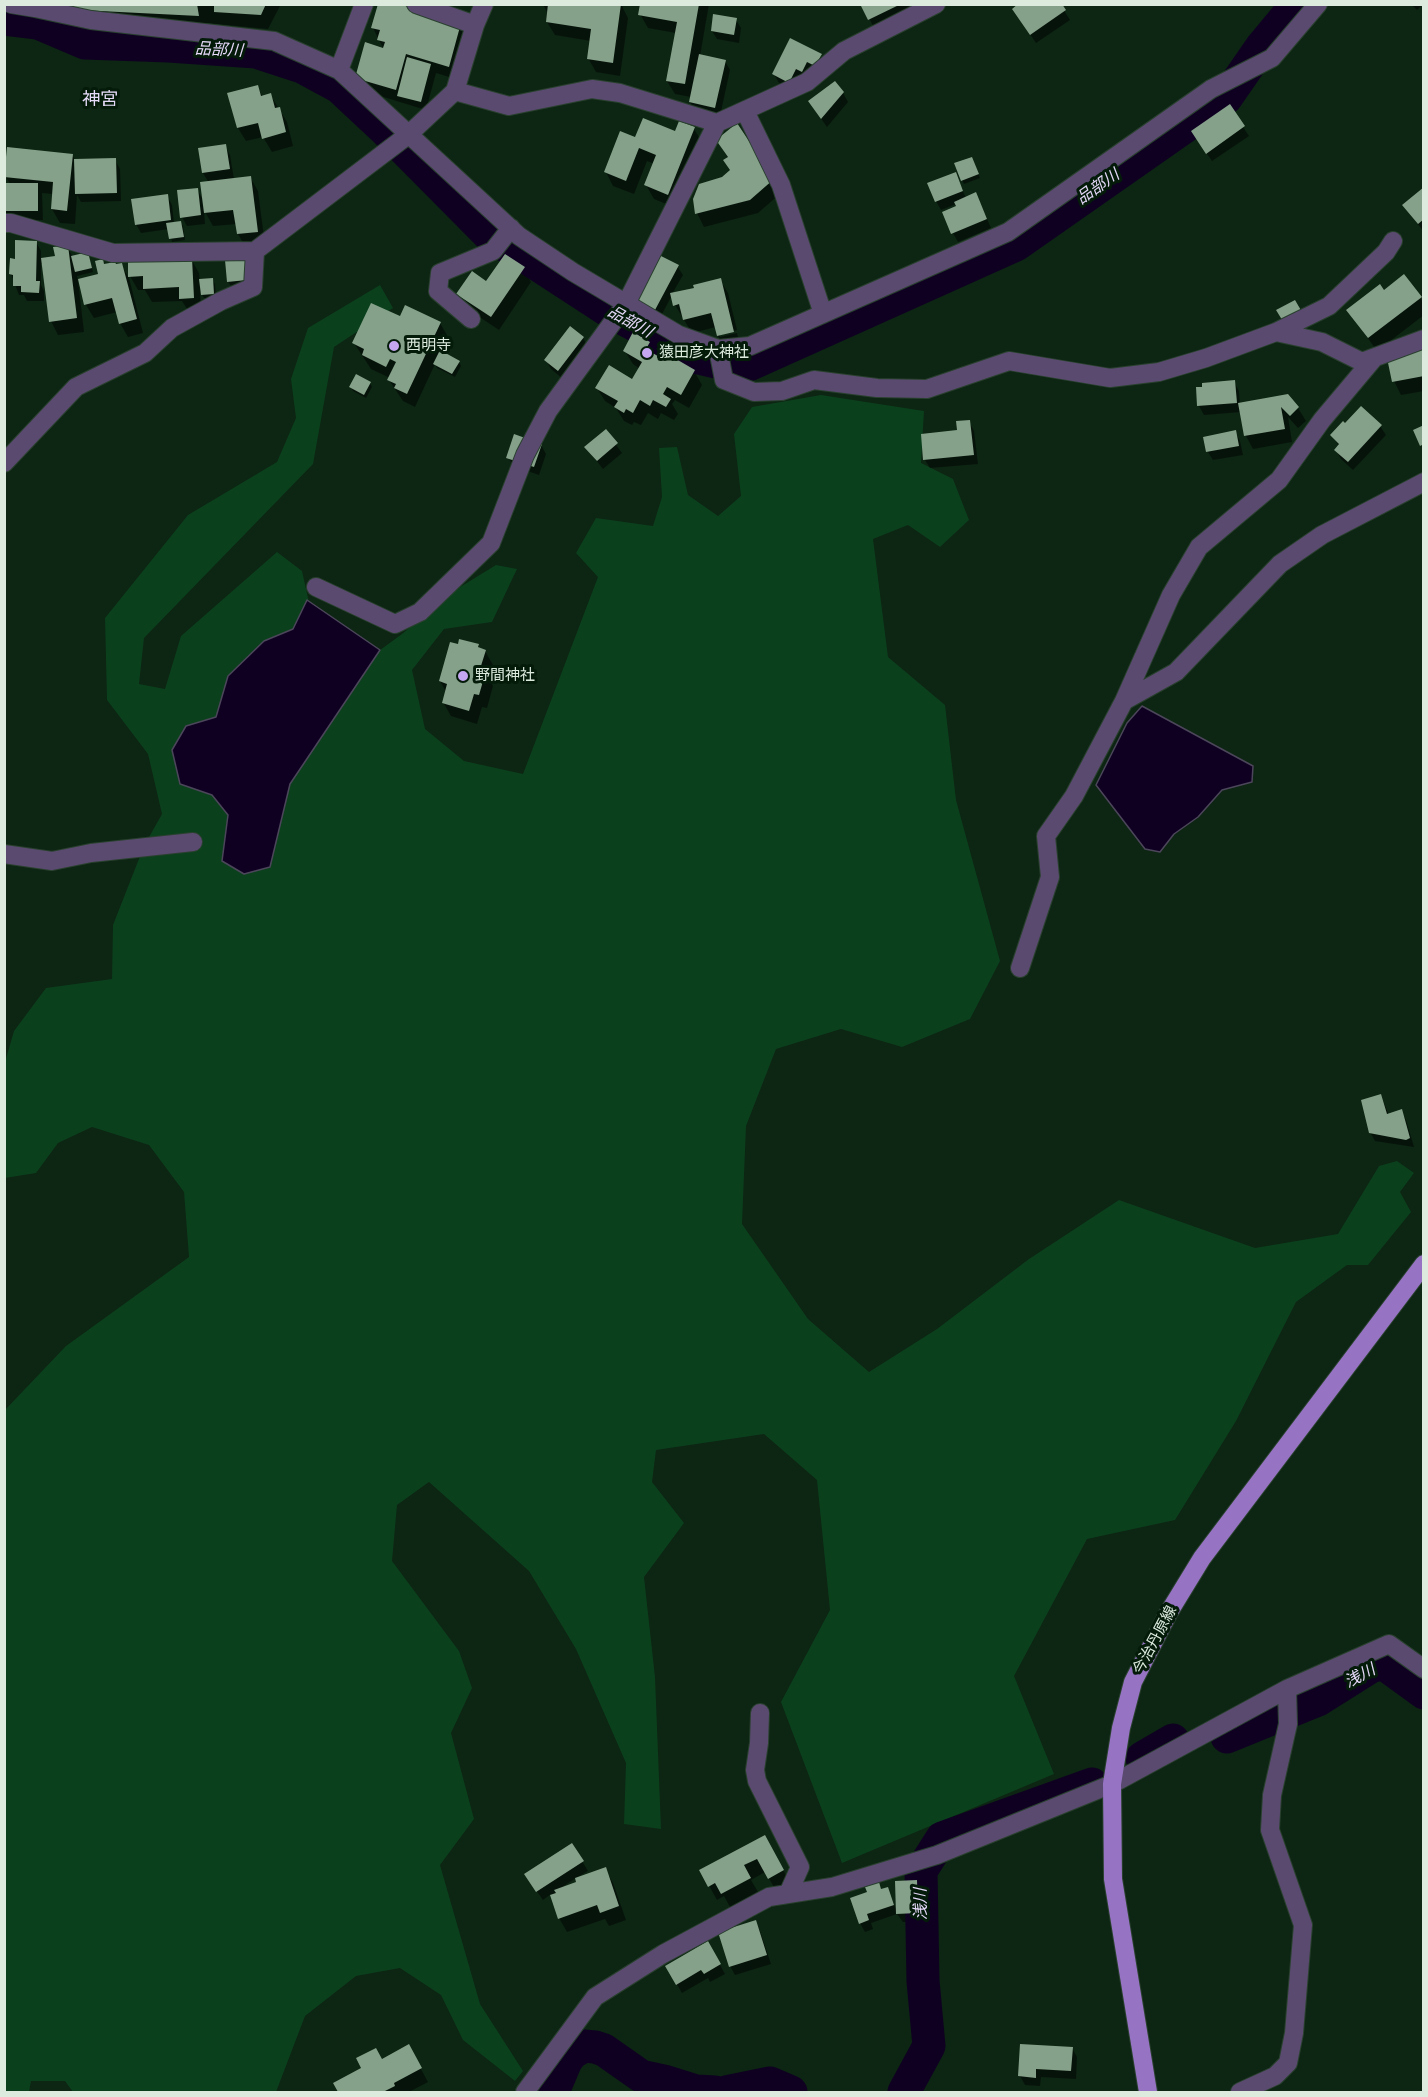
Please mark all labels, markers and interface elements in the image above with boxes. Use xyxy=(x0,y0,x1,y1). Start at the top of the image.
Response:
water label: 品部川 xyxy=(195,39,243,61)
district label: 神宮 xyxy=(82,89,118,111)
water label: 品部川 xyxy=(1073,165,1123,209)
water label: 品部川 xyxy=(604,302,656,342)
place label: 西明寺 xyxy=(406,337,451,355)
marker: 西明寺 xyxy=(387,339,401,353)
place label: 猿田彦大神社 xyxy=(659,344,749,362)
marker: 猿田彦大神社 xyxy=(640,346,654,360)
place label: 野間神社 xyxy=(475,667,535,685)
marker: 野間神社 xyxy=(456,669,470,683)
street label: 今治丹原線 xyxy=(1129,1603,1181,1677)
water label: 浅川 xyxy=(1341,1660,1379,1692)
water label: 浅川 xyxy=(911,1888,931,1920)

